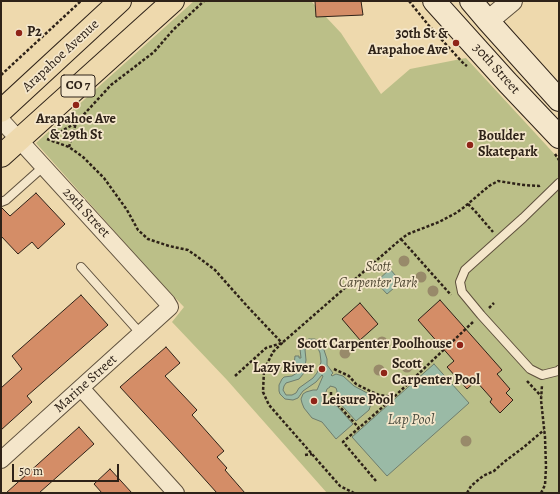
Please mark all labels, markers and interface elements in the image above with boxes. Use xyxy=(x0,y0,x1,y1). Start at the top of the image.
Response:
street label: Arapahoe Avenue xyxy=(19,16,103,96)
place label: P2 xyxy=(27,25,42,41)
place label: 30th St & Arapahoe Ave xyxy=(368,27,448,60)
marker: P2 xyxy=(14,28,24,38)
marker: 30th St & Arapahoe Ave xyxy=(451,38,461,48)
street label: 30th Street xyxy=(469,40,523,98)
road number: CO 7 xyxy=(61,75,95,97)
marker: Arapahoe Ave & 29th St xyxy=(71,100,81,110)
place label: Arapahoe Ave & 29th St xyxy=(36,112,116,144)
place label: Boulder Skatepark xyxy=(478,129,538,162)
marker: Boulder Skatepark xyxy=(465,140,475,150)
street label: 29th Street xyxy=(59,184,113,242)
park label: Scott Carpenter Park xyxy=(339,260,417,292)
place label: Scott Carpenter Poolhouse xyxy=(297,337,452,353)
marker: Scott Carpenter Poolhouse xyxy=(455,340,465,350)
street label: Marine Street xyxy=(51,351,121,417)
place label: Scott Carpenter Pool xyxy=(392,357,480,390)
place label: Lazy River xyxy=(253,361,314,377)
marker: Lazy River xyxy=(317,364,327,374)
marker: Scott Carpenter Pool xyxy=(379,368,389,378)
place label: Leisure Pool xyxy=(322,393,394,409)
marker: Leisure Pool xyxy=(309,396,319,406)
water label: Lap Pool xyxy=(388,411,434,429)
scale bar xyxy=(14,456,121,482)
text: 50 m xyxy=(19,463,43,479)

